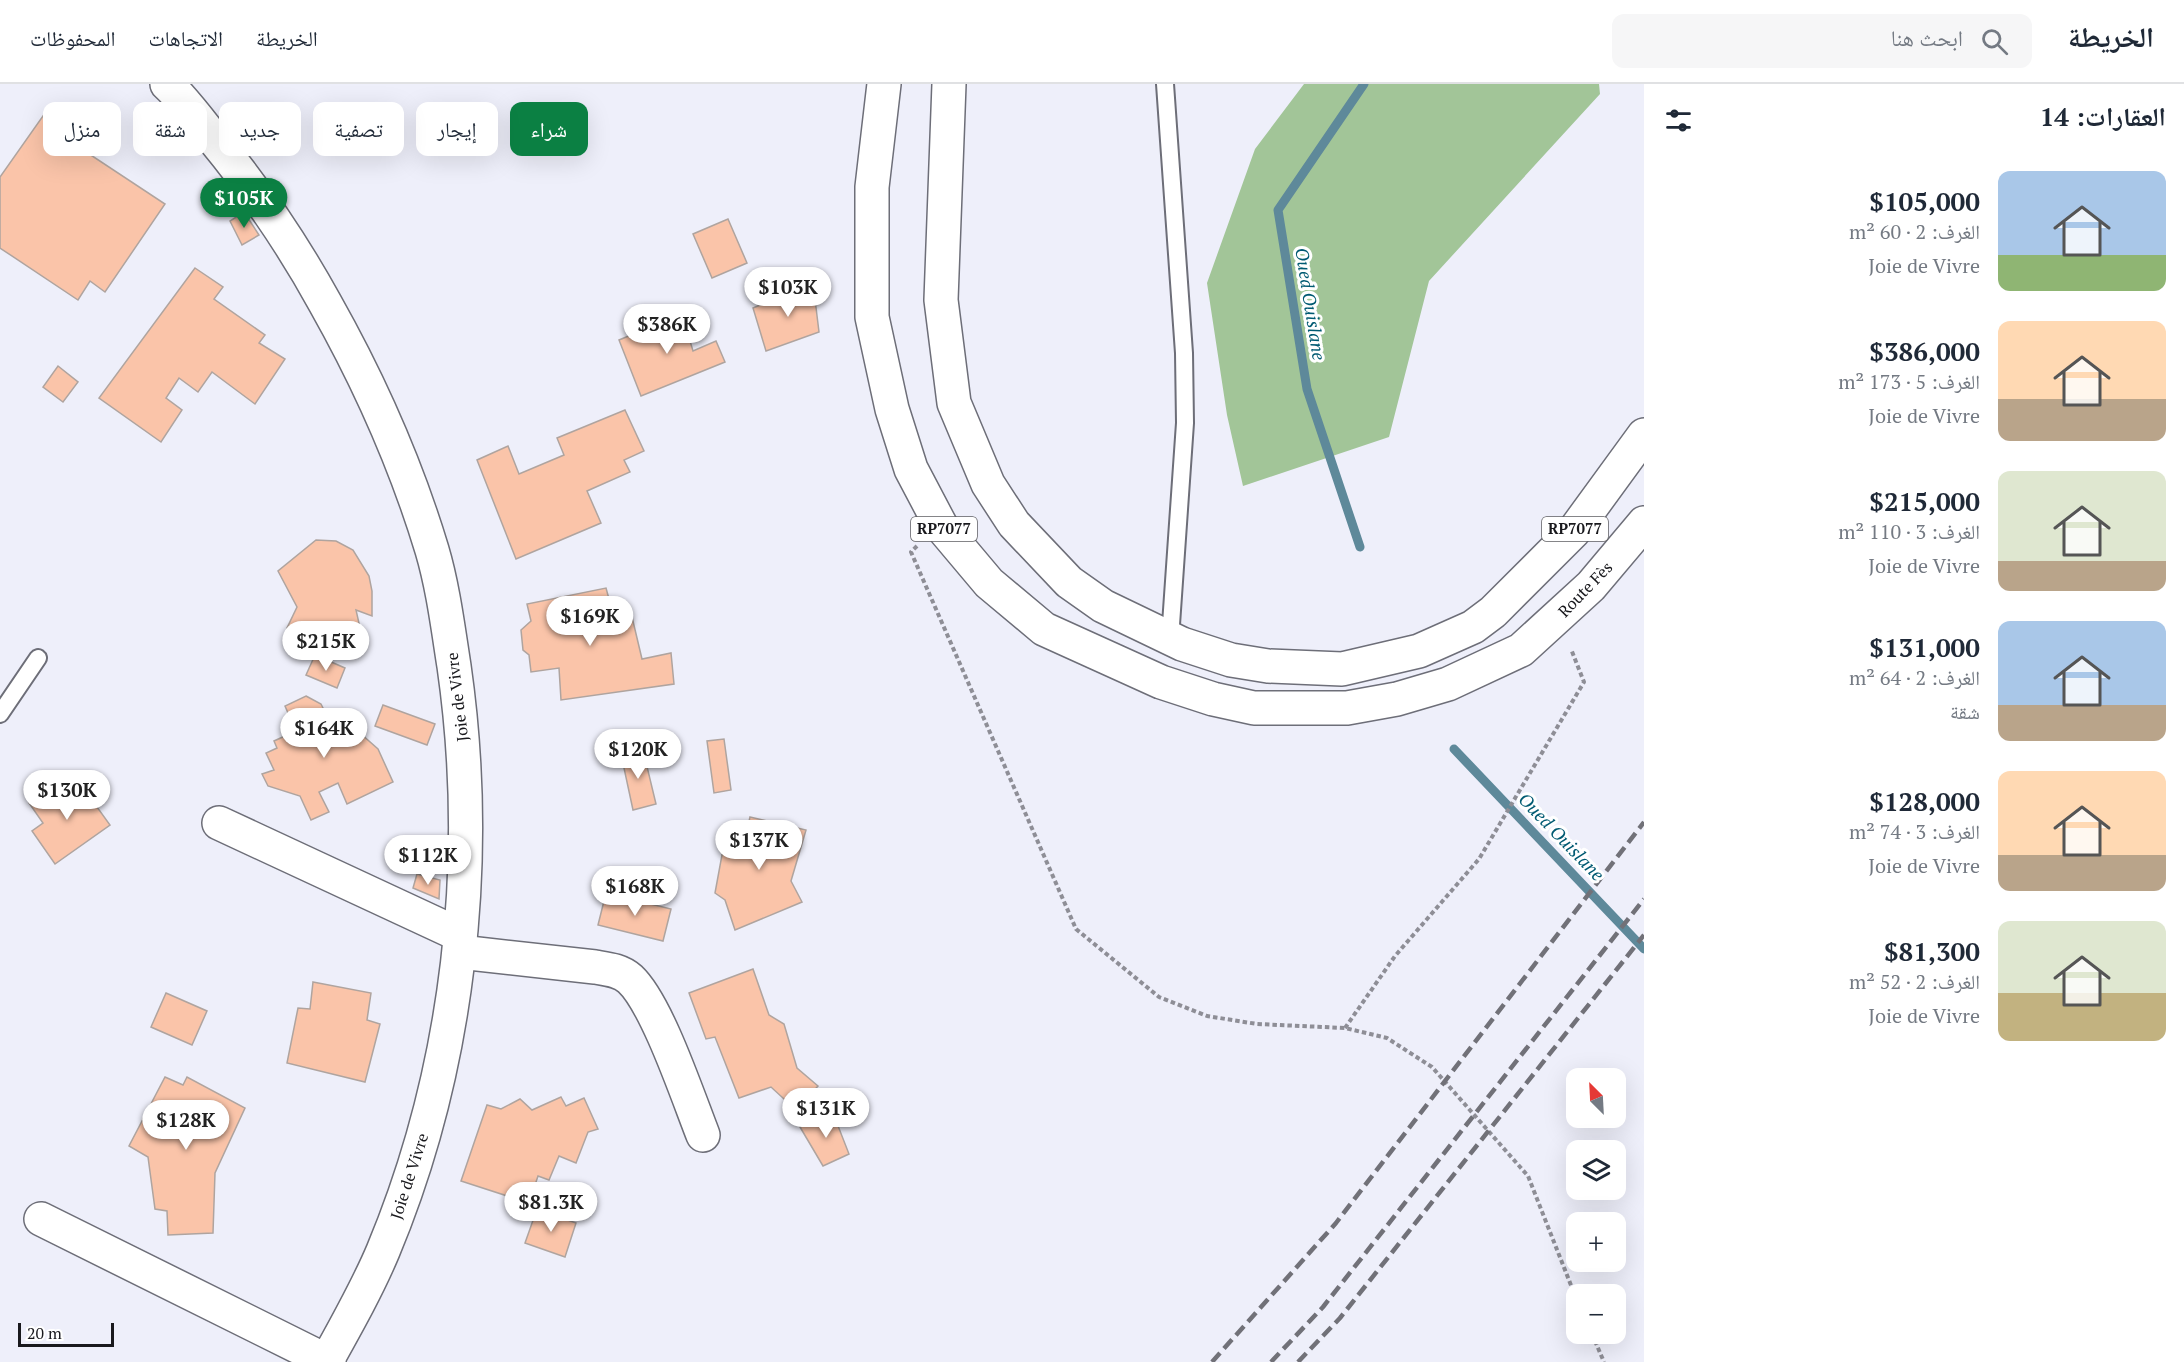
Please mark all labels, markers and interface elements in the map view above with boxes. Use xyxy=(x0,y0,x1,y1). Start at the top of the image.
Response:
search box xyxy=(1612,14,2032,68)
text: الخريطة xyxy=(2068,18,2154,55)
text: ابحث هنا xyxy=(1891,23,1963,52)
text: المحفوظات xyxy=(30,24,115,52)
text: الاتجاهات xyxy=(148,24,223,52)
text: الخريطة xyxy=(256,24,318,52)
icon: search xyxy=(1978,25,2011,58)
text: العقارات: 14 xyxy=(2040,99,2166,133)
chip: منزل xyxy=(43,102,121,156)
chip: شقة xyxy=(133,102,207,156)
chip: جديد xyxy=(219,102,301,156)
chip: تصفية xyxy=(313,102,404,156)
chip: إيجار xyxy=(416,102,498,156)
chip: شراء xyxy=(510,102,588,156)
icon: filters xyxy=(1662,104,1695,137)
pin: $105K xyxy=(202,178,286,229)
text: $105K xyxy=(214,184,274,211)
text: $105,000 xyxy=(1869,184,1980,218)
icon: home xyxy=(2046,195,2118,267)
text: الغرف: 2 · 60 m² xyxy=(1849,218,1980,245)
water label: Oued Ouislane xyxy=(1290,246,1332,362)
text: Joie de Vivre xyxy=(1868,252,1980,279)
pin: $103K xyxy=(746,267,830,318)
text: $103K xyxy=(758,273,818,300)
pin: $386K xyxy=(625,304,709,355)
text: $386K xyxy=(637,310,697,337)
text: $386,000 xyxy=(1869,334,1980,368)
icon: home xyxy=(2046,345,2118,417)
text: الغرف: 5 · 173 m² xyxy=(1838,368,1980,395)
text: Joie de Vivre xyxy=(1868,402,1980,429)
text: $215,000 xyxy=(1869,484,1980,518)
icon: home xyxy=(2046,495,2118,567)
road number: RP7077 xyxy=(911,517,977,541)
road number: RP7077 xyxy=(1542,517,1608,541)
text: الغرف: 3 · 110 m² xyxy=(1838,518,1980,545)
text: Joie de Vivre xyxy=(1868,552,1980,579)
street label: Route Fès xyxy=(1553,556,1617,622)
pin: $169K xyxy=(548,596,632,647)
text: $169K xyxy=(560,602,620,629)
pin: $215K xyxy=(284,621,368,672)
text: $215K xyxy=(296,627,356,654)
text: $131,000 xyxy=(1869,630,1980,664)
icon: home xyxy=(2046,645,2118,717)
street label: Joie de Vivre xyxy=(441,651,473,743)
text: الغرف: 2 · 64 m² xyxy=(1849,664,1980,691)
text: شقة xyxy=(1950,698,1980,725)
pin: $164K xyxy=(282,708,366,759)
text: $164K xyxy=(294,714,354,741)
pin: $120K xyxy=(596,729,680,780)
text: $120K xyxy=(608,735,668,762)
pin: $130K xyxy=(25,770,109,821)
text: $130K xyxy=(37,776,97,803)
text: $128,000 xyxy=(1869,784,1980,818)
water label: Oued Ouislane xyxy=(1514,787,1610,886)
icon: home xyxy=(2046,795,2118,867)
text: الغرف: 3 · 74 m² xyxy=(1849,818,1980,845)
pin: $137K xyxy=(717,820,801,871)
text: $137K xyxy=(729,826,789,853)
pin: $112K xyxy=(386,835,470,886)
text: $112K xyxy=(398,841,458,868)
text: Joie de Vivre xyxy=(1868,852,1980,879)
pin: $168K xyxy=(593,866,677,917)
text: $168K xyxy=(605,872,665,899)
text: $81,300 xyxy=(1884,934,1980,968)
icon: home xyxy=(2046,945,2118,1017)
text: الغرف: 2 · 52 m² xyxy=(1849,968,1980,995)
text: Joie de Vivre xyxy=(1868,1002,1980,1029)
north arrow xyxy=(1566,1068,1626,1128)
map controls xyxy=(1566,1068,1626,1344)
pin: $131K xyxy=(784,1088,868,1139)
text: $131K xyxy=(796,1094,856,1121)
pin: $128K xyxy=(144,1100,228,1151)
text: $128K xyxy=(156,1106,216,1133)
street label: Joie de Vivre xyxy=(385,1130,433,1222)
button: layers xyxy=(1566,1140,1626,1200)
pin: $81.3K xyxy=(502,1182,600,1233)
text: $81.3K xyxy=(518,1188,584,1215)
button: + xyxy=(1566,1212,1626,1272)
button: − xyxy=(1566,1284,1626,1344)
scale bar xyxy=(18,1320,114,1348)
text: 20 m xyxy=(27,1322,62,1344)

